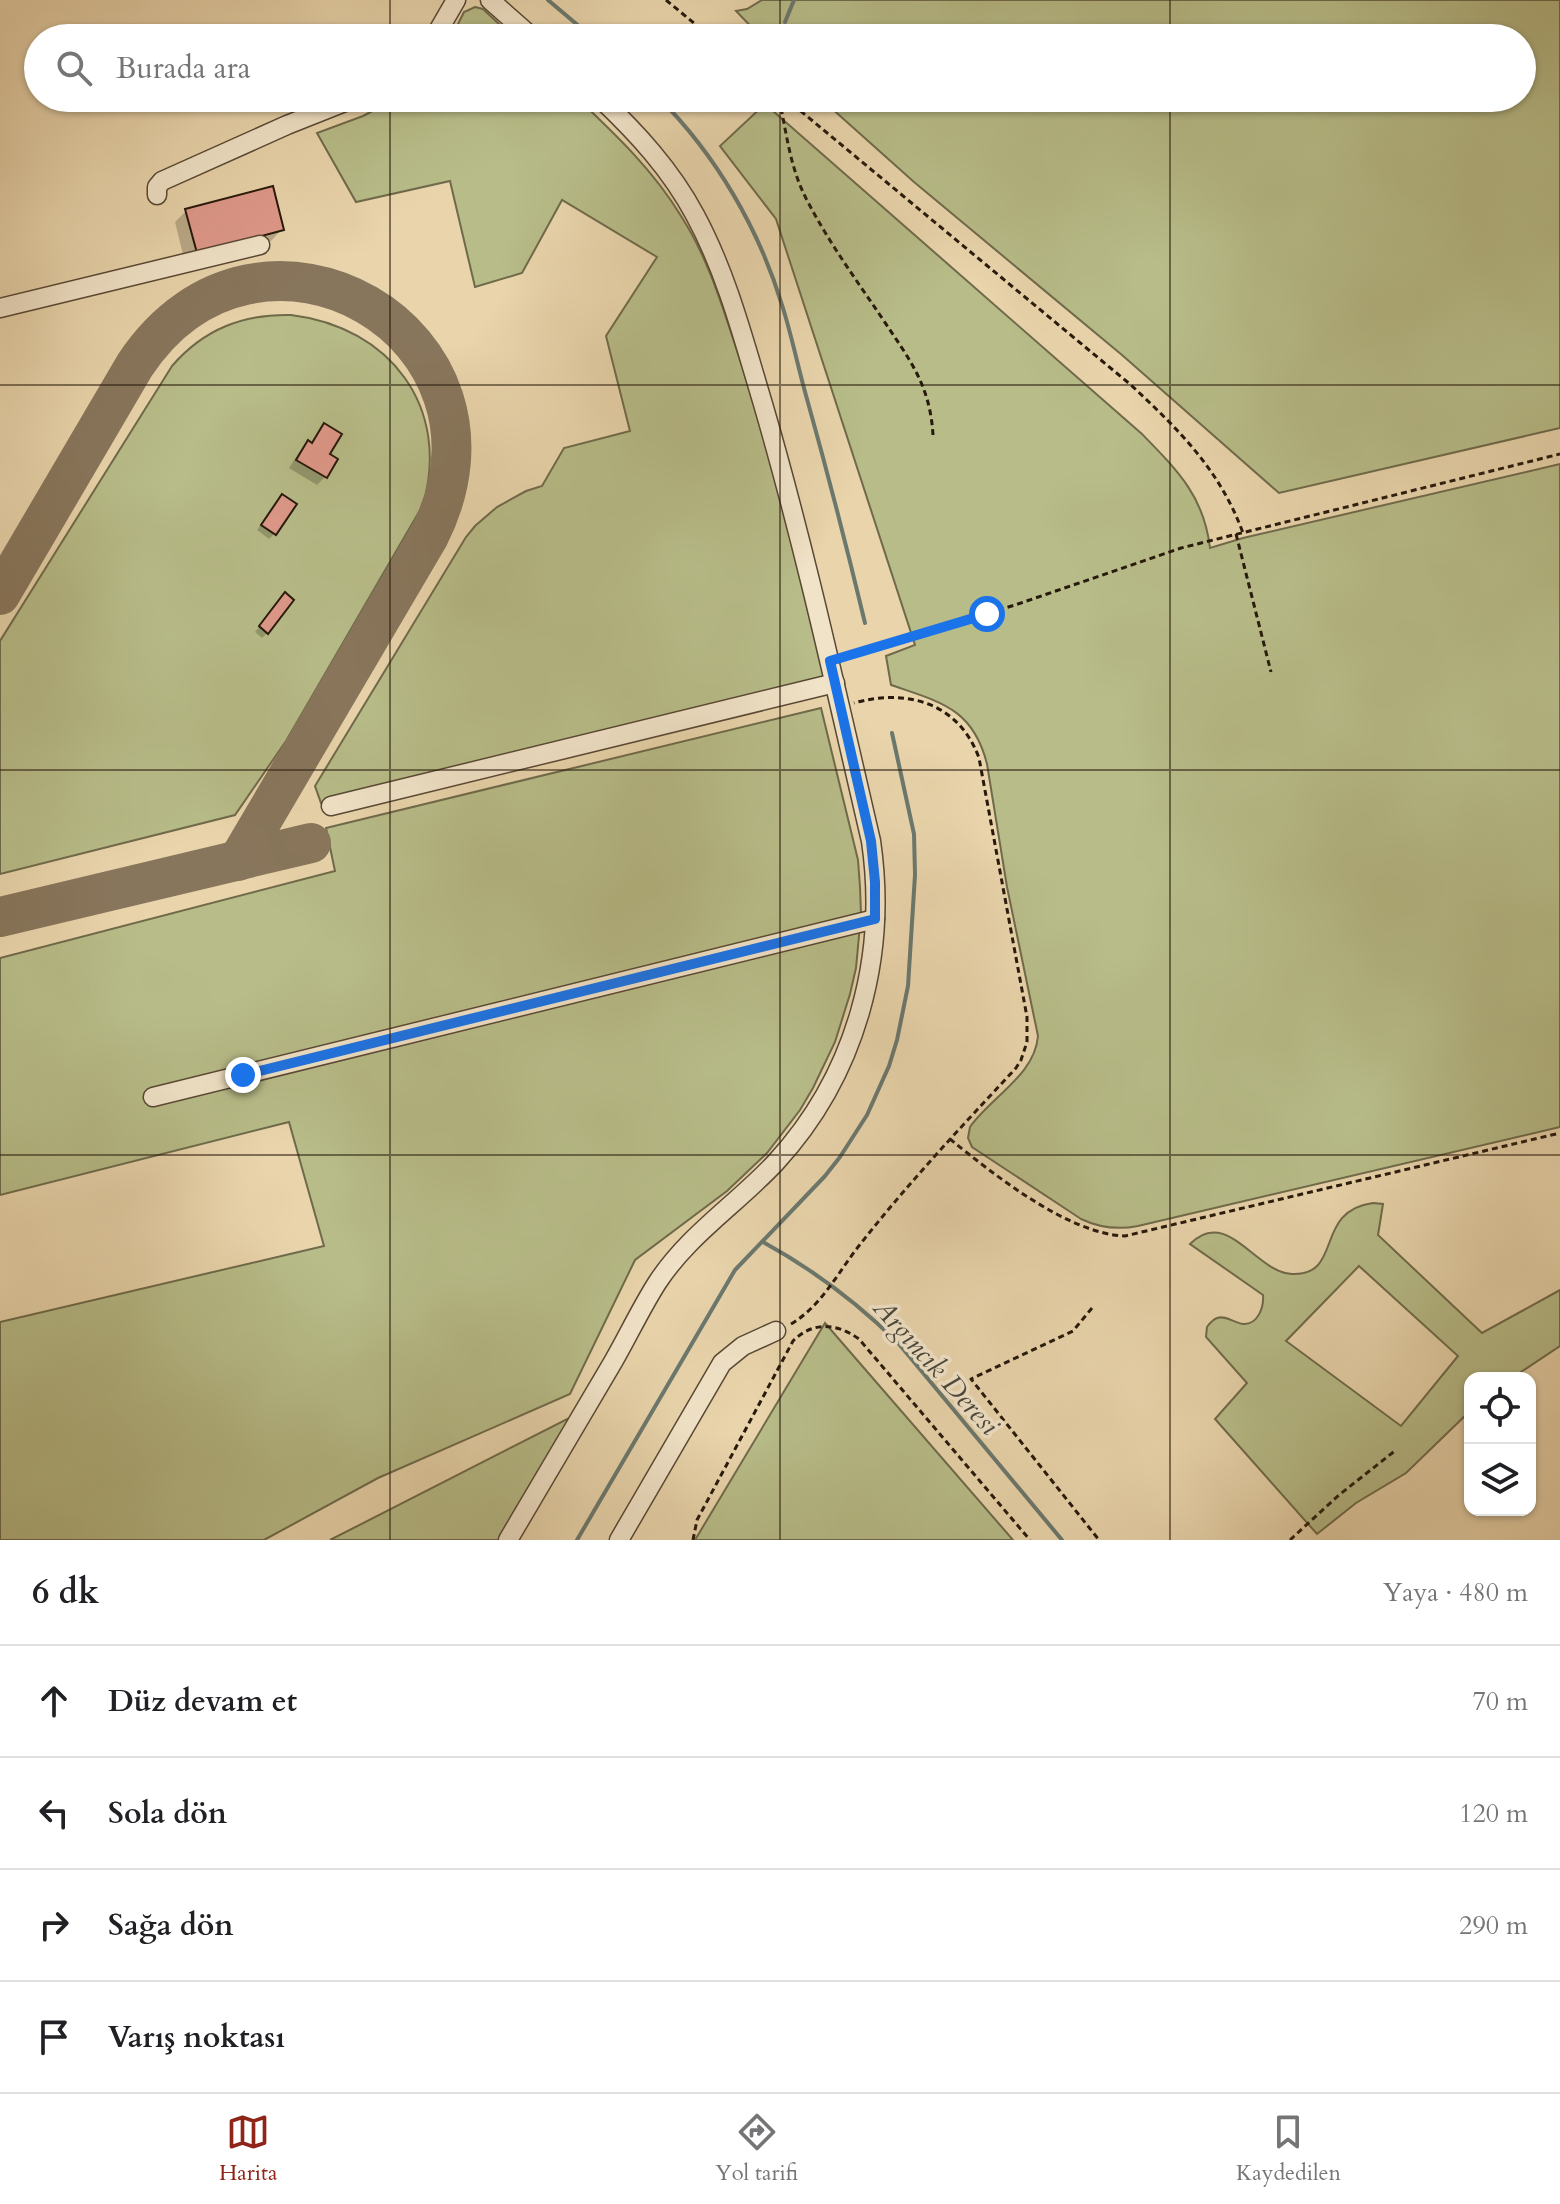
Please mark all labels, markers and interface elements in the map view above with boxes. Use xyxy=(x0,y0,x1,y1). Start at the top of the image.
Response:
search box xyxy=(24,24,1536,112)
icon: search xyxy=(52,46,96,90)
text: Burada ara xyxy=(116,48,251,89)
route start xyxy=(969,596,1005,632)
route end xyxy=(225,1057,261,1093)
water label: Argıncık Deresi xyxy=(864,1289,1008,1444)
map controls xyxy=(1464,1372,1536,1516)
button: locate xyxy=(1464,1372,1536,1444)
button: layers xyxy=(1464,1444,1536,1516)
text: 6 dk xyxy=(32,1569,99,1615)
text: Yaya · 480 m xyxy=(1383,1575,1528,1610)
icon: ahead xyxy=(32,1679,76,1723)
text: Düz devam et xyxy=(108,1681,297,1722)
text: 70 m xyxy=(1472,1684,1528,1719)
icon: left xyxy=(32,1791,76,1835)
text: Sola dön xyxy=(108,1793,227,1834)
text: 120 m xyxy=(1459,1796,1528,1831)
icon: right xyxy=(32,1903,76,1947)
text: Sağa dön xyxy=(108,1905,234,1946)
text: 290 m xyxy=(1459,1908,1528,1943)
icon: arrive xyxy=(32,2015,76,2059)
text: Varış noktası xyxy=(108,2017,285,2058)
tab: Harita xyxy=(219,2110,277,2188)
tab: Yol tarifi xyxy=(715,2110,798,2188)
tab: Kaydedilen xyxy=(1236,2110,1341,2188)

